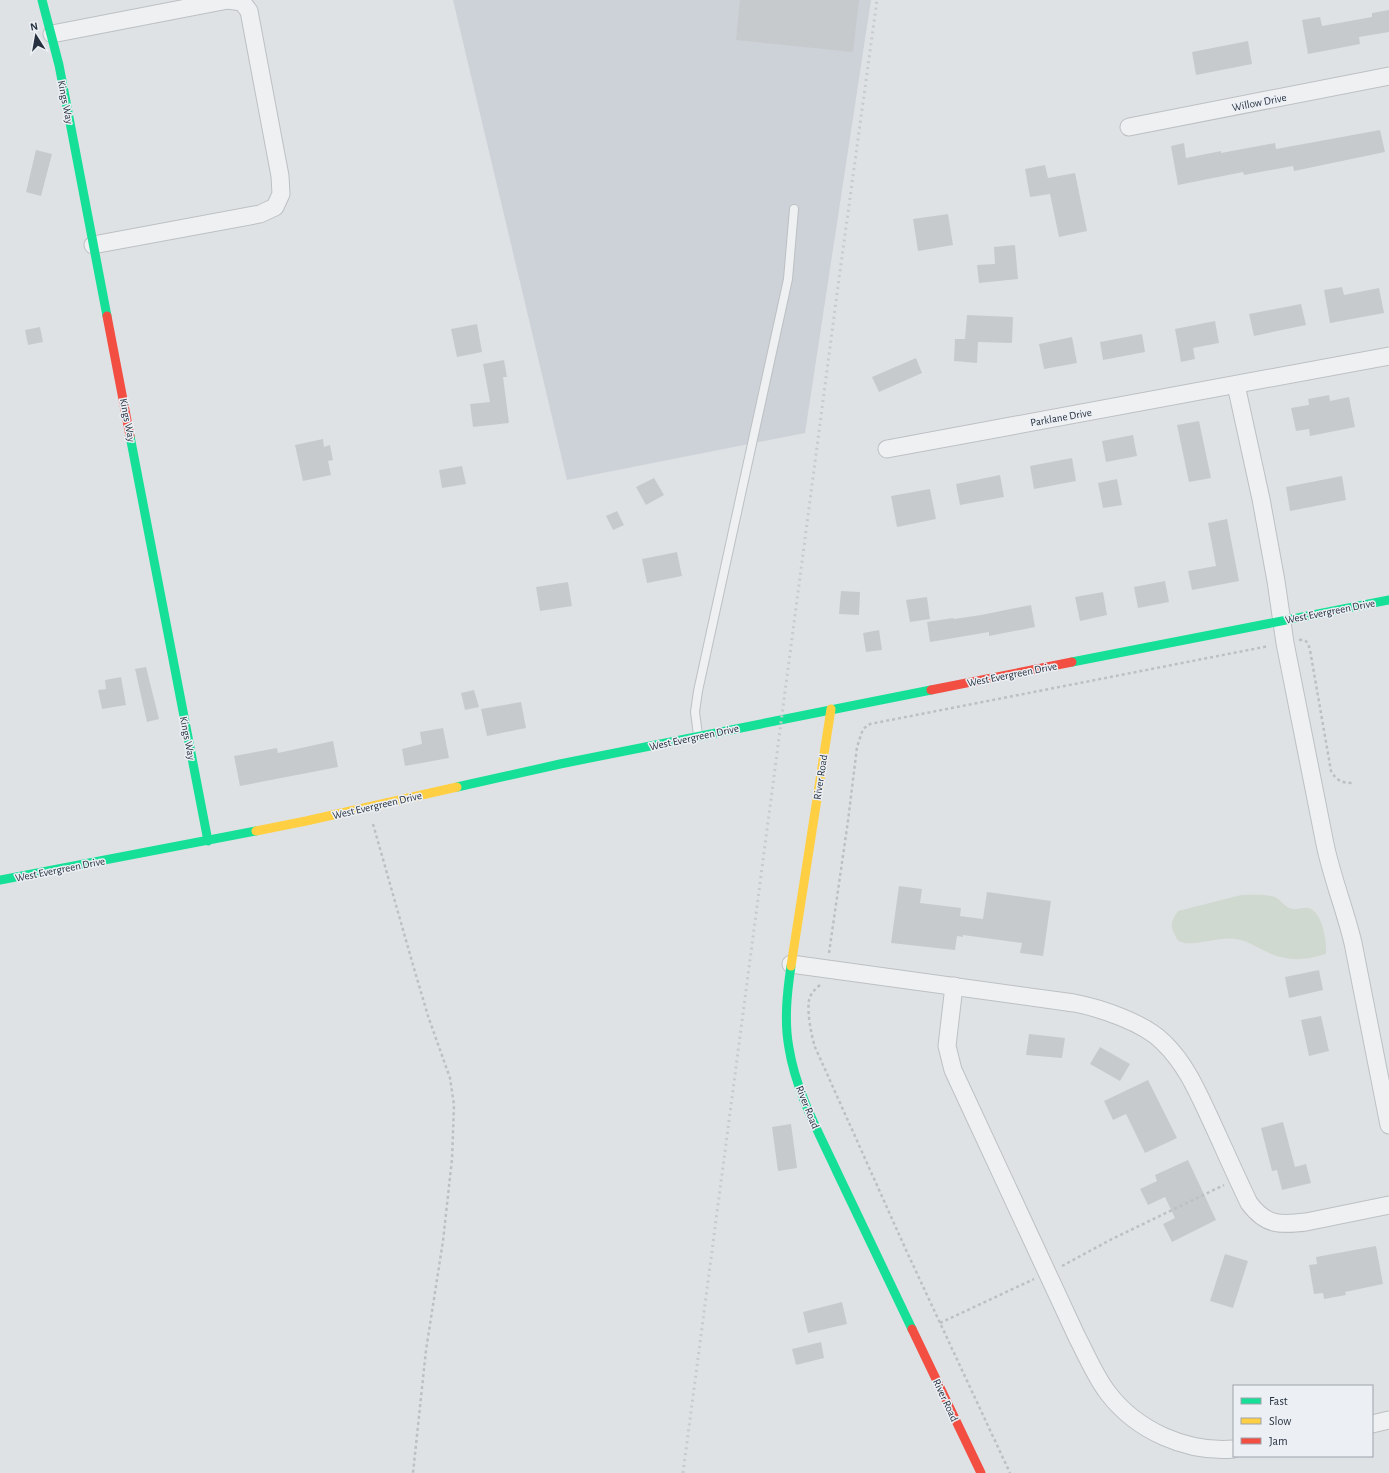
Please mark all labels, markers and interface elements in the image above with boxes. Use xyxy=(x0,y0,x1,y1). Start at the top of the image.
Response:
north arrow xyxy=(16,16,56,56)
text: N xyxy=(29,21,39,33)
street label: Kings Way xyxy=(56,79,75,125)
street label: Willow Drive xyxy=(1231,92,1287,113)
street label: Kings Way xyxy=(118,397,137,443)
street label: Parklane Drive xyxy=(1030,407,1093,428)
street label: West Evergreen Drive xyxy=(1284,597,1376,626)
street label: West Evergreen Drive xyxy=(966,660,1058,689)
street label: Kings Way xyxy=(178,715,197,761)
street label: West Evergreen Drive xyxy=(648,723,740,752)
street label: River Road xyxy=(811,753,830,800)
street label: West Evergreen Drive xyxy=(331,790,423,821)
street label: West Evergreen Drive xyxy=(14,855,106,884)
street label: River Road xyxy=(794,1084,821,1131)
street label: River Road xyxy=(931,1377,960,1423)
legend xyxy=(1233,1385,1373,1457)
text: Fast xyxy=(1269,1395,1288,1407)
text: Slow xyxy=(1269,1415,1291,1427)
text: Jam xyxy=(1269,1435,1288,1447)

